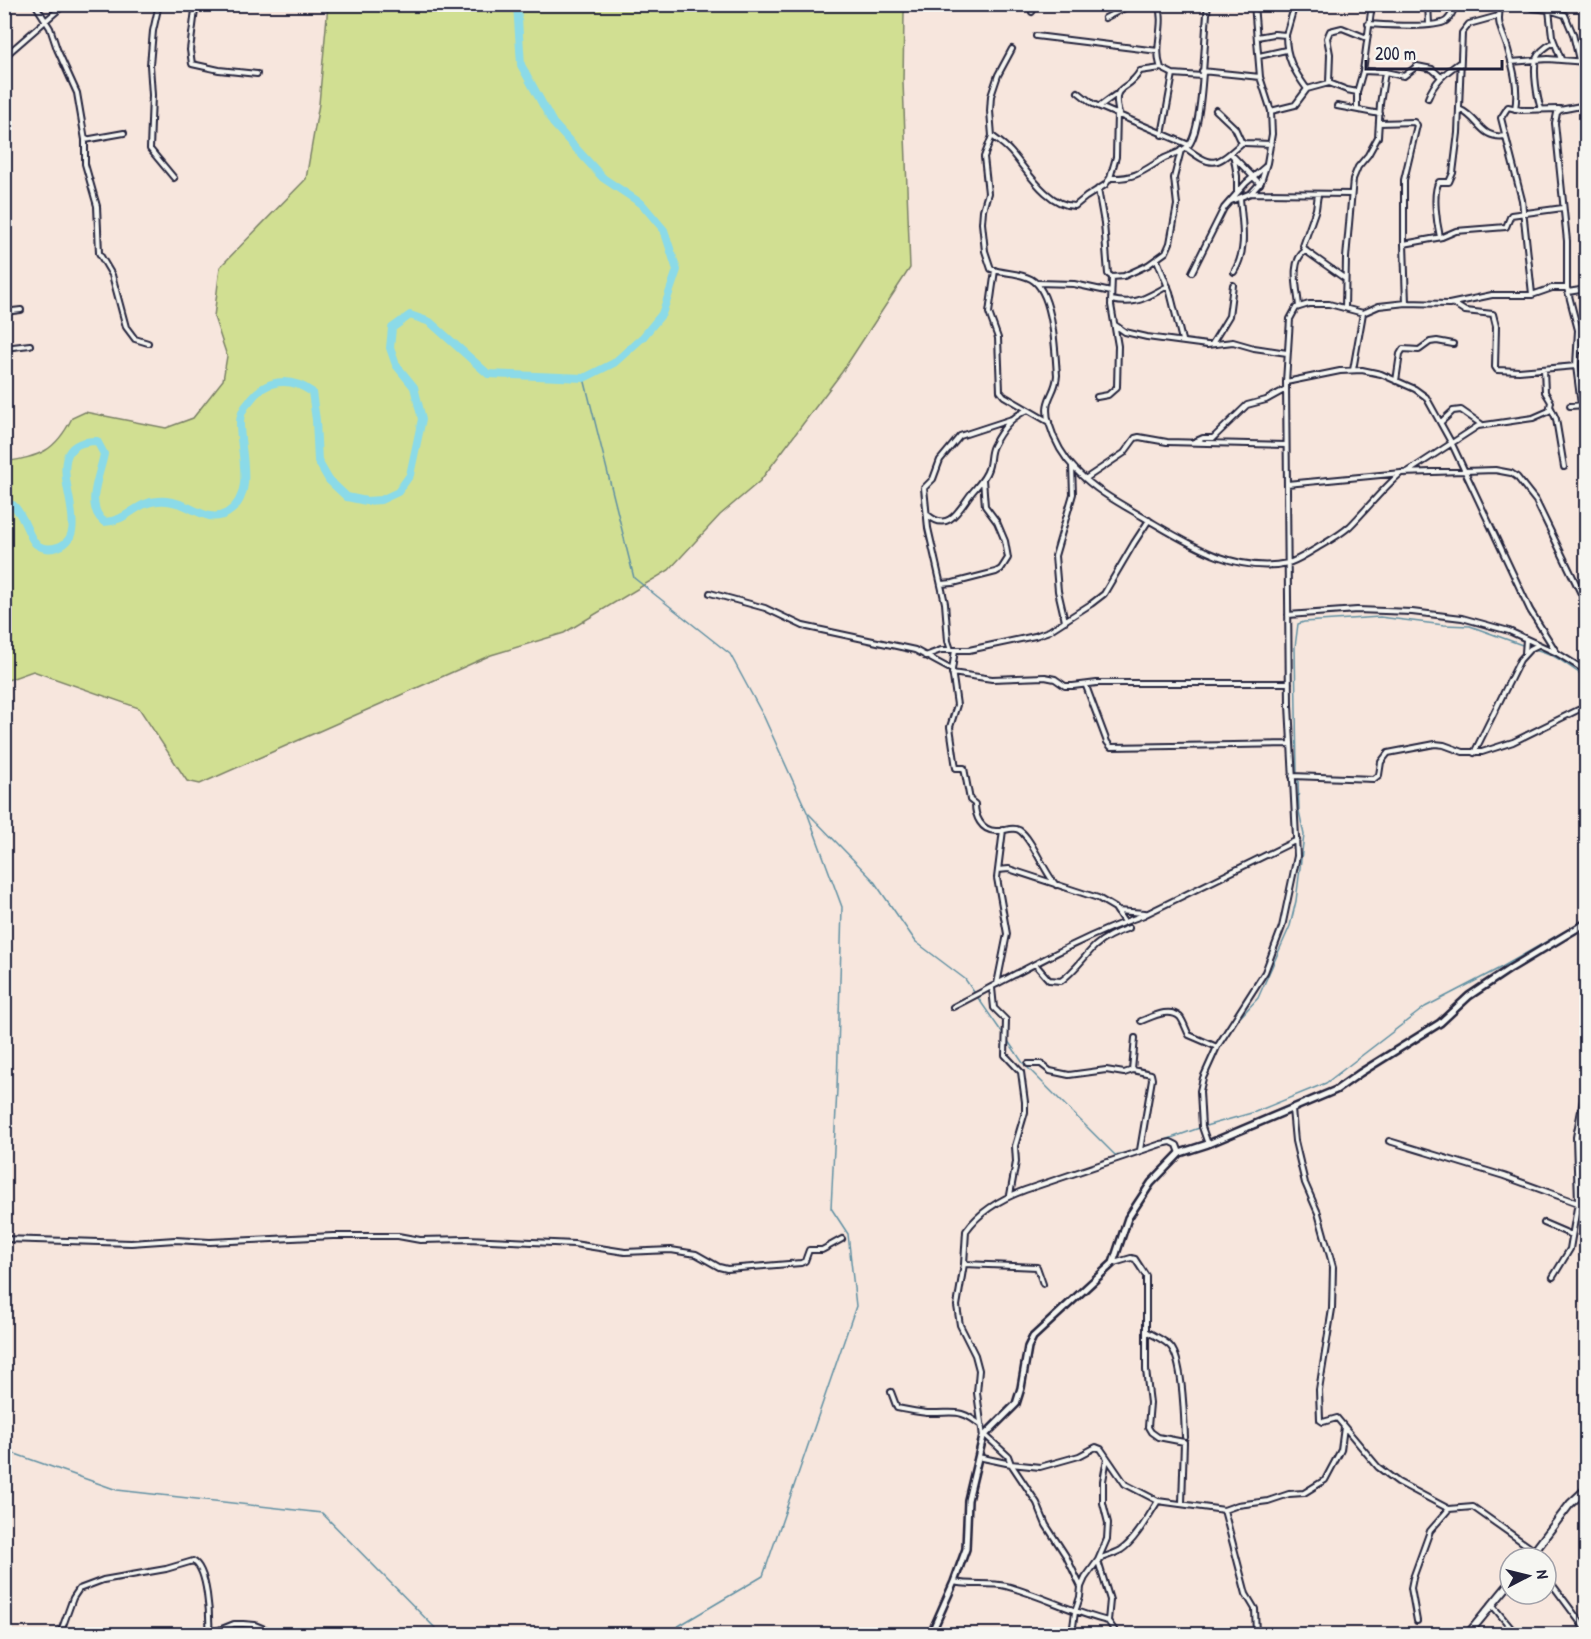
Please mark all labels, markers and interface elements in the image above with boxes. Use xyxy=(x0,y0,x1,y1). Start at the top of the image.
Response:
scale bar xyxy=(1366,33,1502,71)
text: 200 m xyxy=(1375,41,1416,66)
north arrow xyxy=(1498,1546,1558,1606)
text: N xyxy=(1531,1569,1554,1580)

